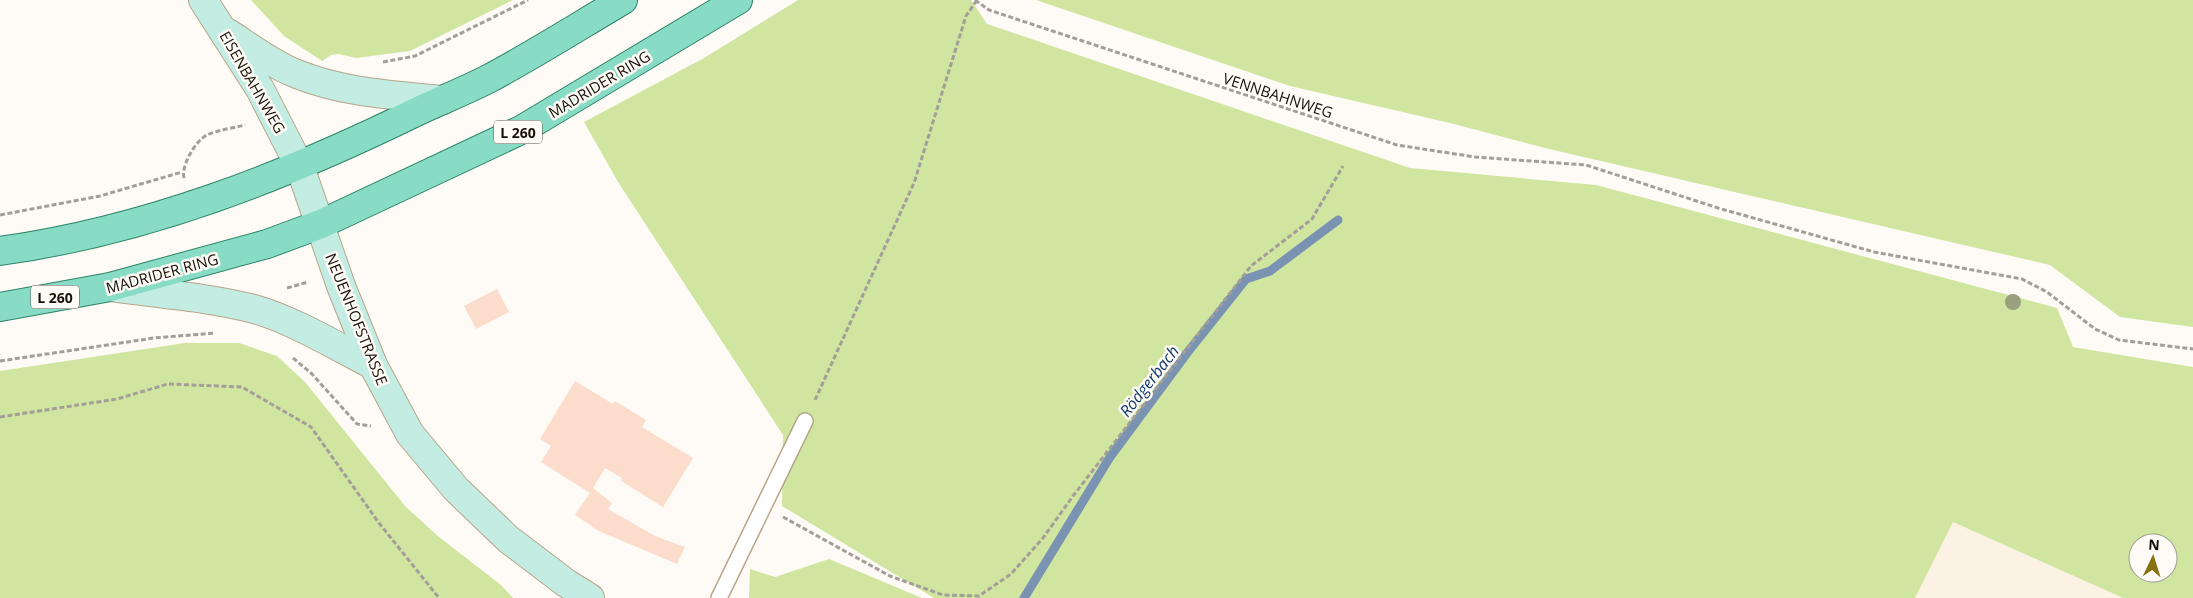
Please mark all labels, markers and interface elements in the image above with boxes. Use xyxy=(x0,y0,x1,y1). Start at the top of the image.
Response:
street label: EISENBAHNWEG xyxy=(216,27,290,137)
street label: MADRIDER RING xyxy=(544,46,654,122)
street label: VENNBAHNWEG xyxy=(1220,68,1336,122)
road number: L 260 xyxy=(494,120,542,144)
street label: MADRIDER RING xyxy=(104,248,220,298)
street label: NEUENHOFSTRASSE xyxy=(321,250,393,388)
road number: L 260 xyxy=(31,286,79,308)
water label: Rödgerbach xyxy=(1114,341,1184,421)
north arrow xyxy=(2128,533,2178,583)
text: N xyxy=(2148,535,2160,554)

